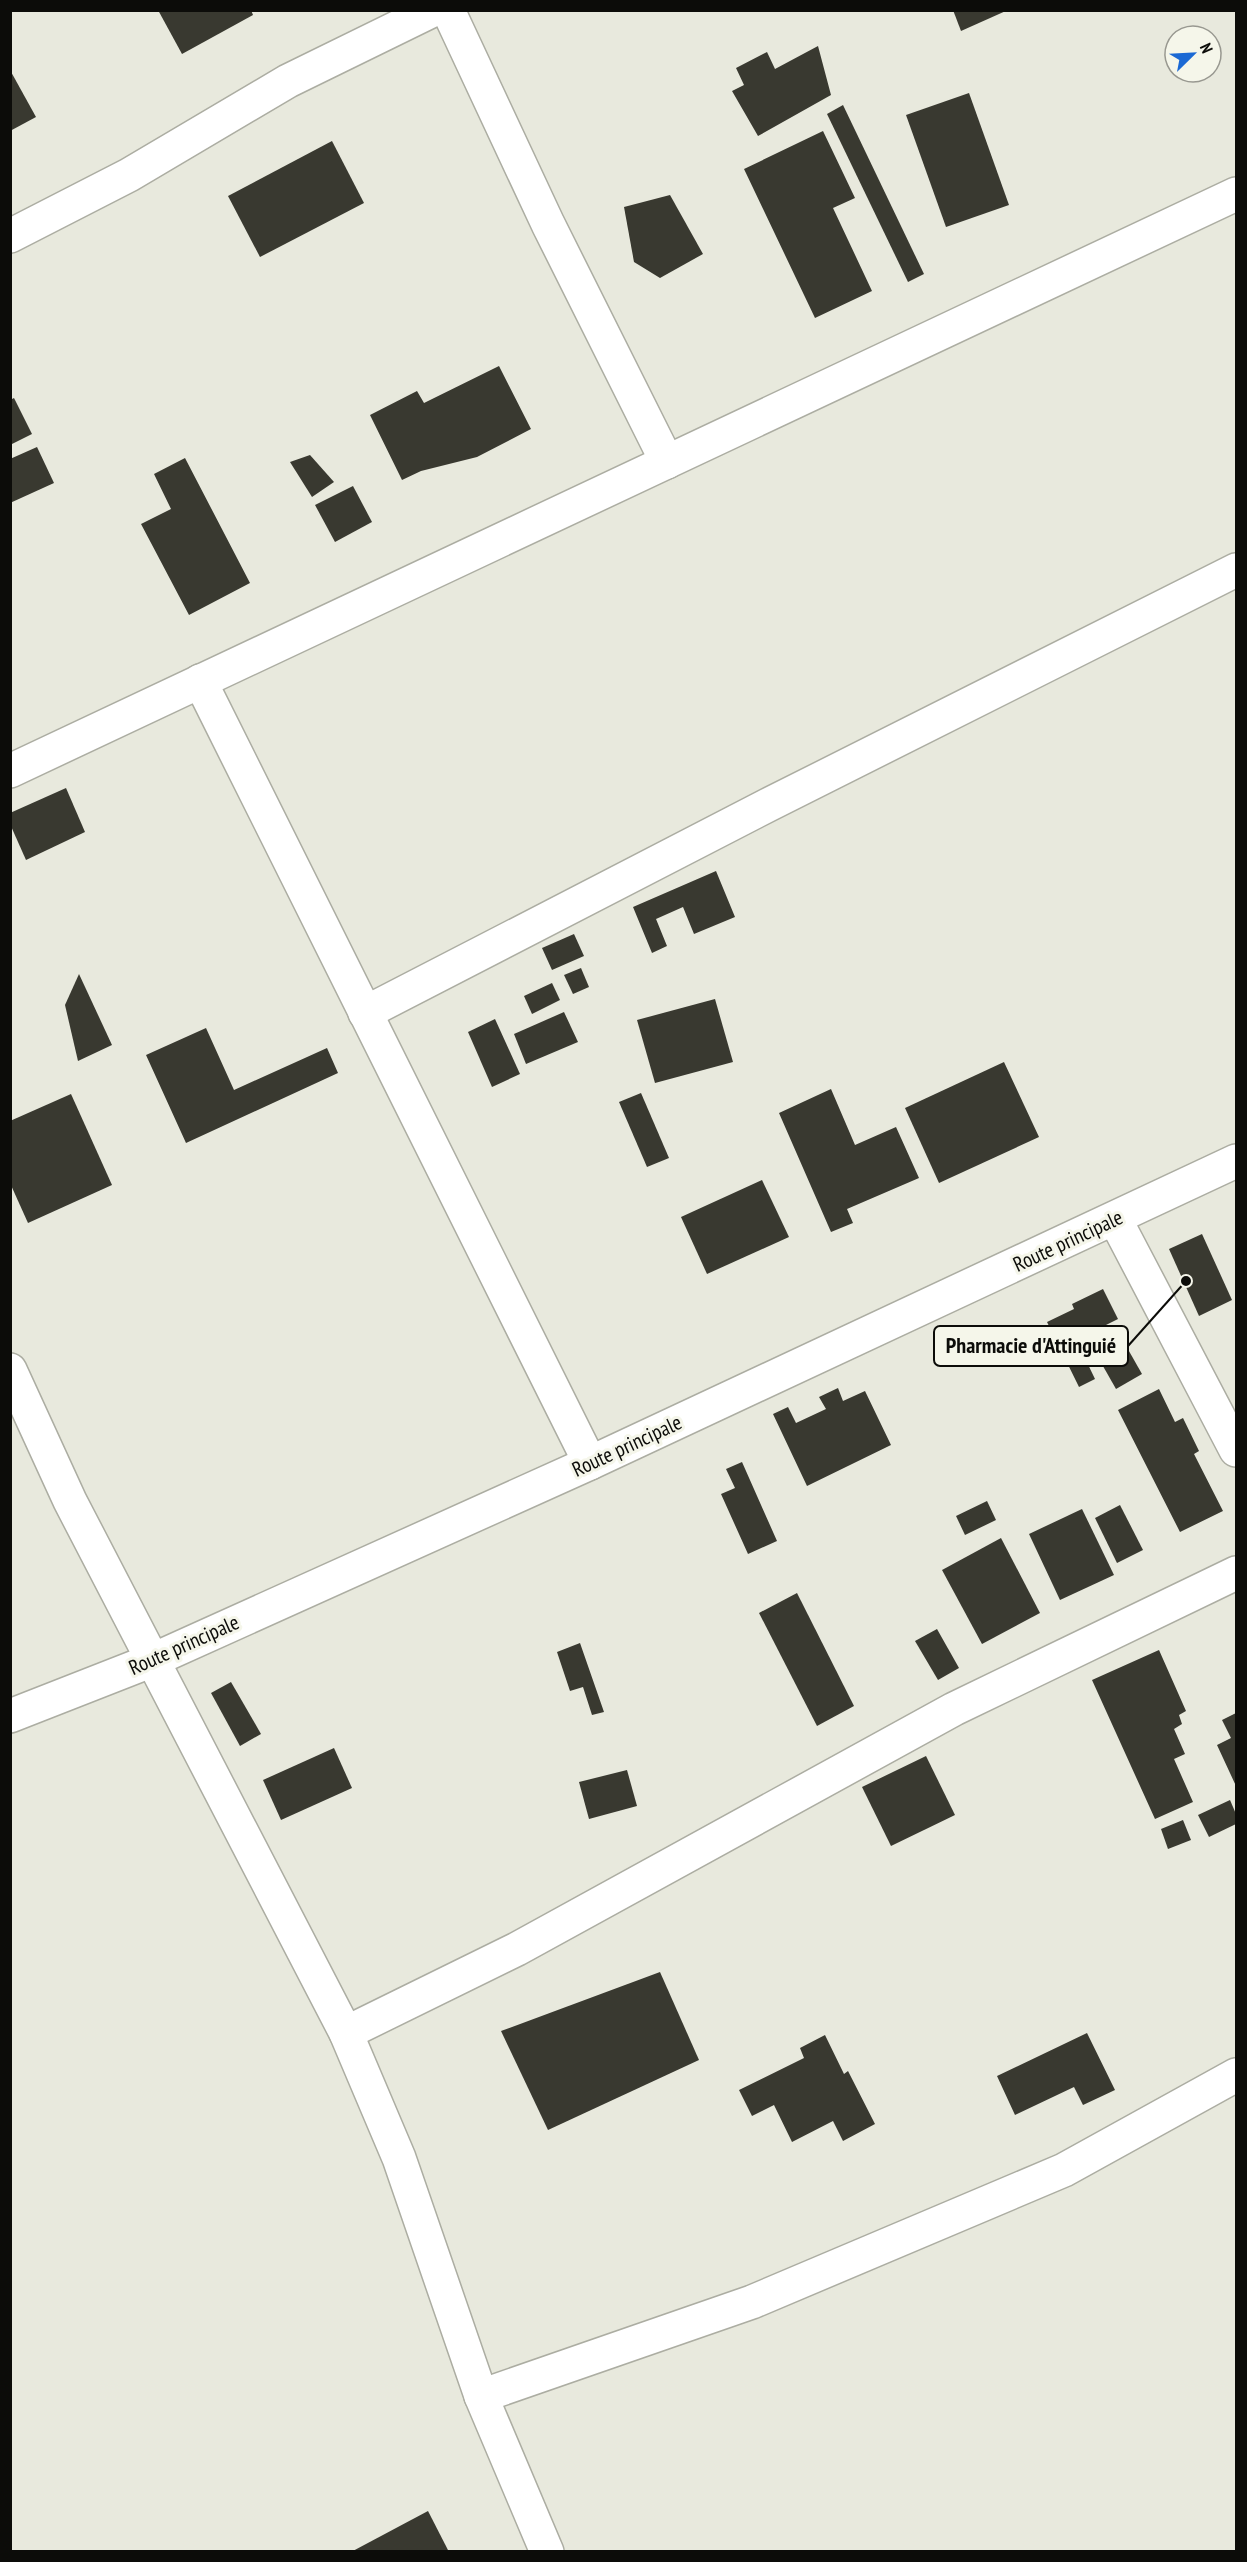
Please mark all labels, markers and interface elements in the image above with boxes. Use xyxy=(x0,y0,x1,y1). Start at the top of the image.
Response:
north arrow xyxy=(1163,24,1223,84)
text: N xyxy=(1196,40,1218,56)
street label: Route principale xyxy=(1009,1203,1127,1278)
callout: Pharmacie d'Attinguié xyxy=(934,1326,1128,1366)
text: Pharmacie d'Attinguié xyxy=(946,1331,1116,1359)
street label: Route principale xyxy=(568,1408,686,1483)
street label: Route principale xyxy=(124,1608,243,1681)

